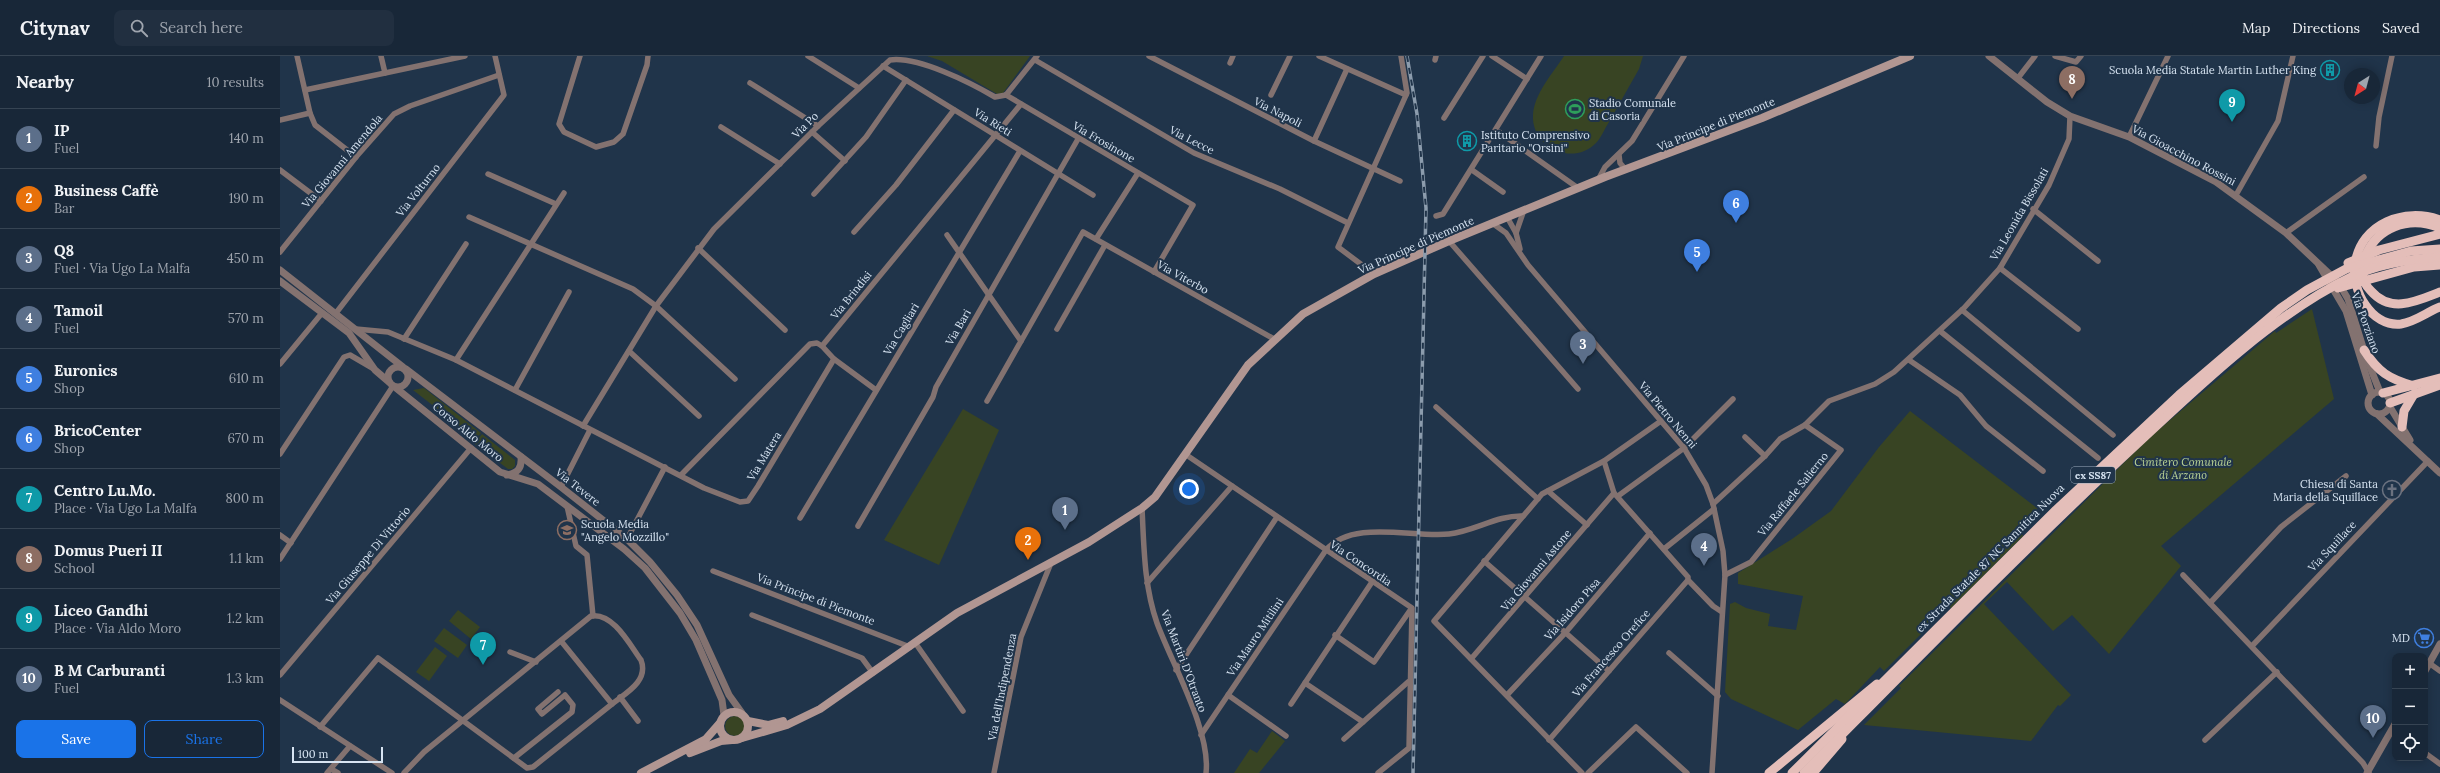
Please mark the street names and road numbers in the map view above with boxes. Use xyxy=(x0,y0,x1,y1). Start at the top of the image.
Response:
street label: Via Napoli xyxy=(1251,94,1304,130)
street label: Via Principe di Piemonte xyxy=(1654,94,1777,154)
street label: Via Rieti xyxy=(971,104,1014,139)
street label: Via Po xyxy=(788,109,821,142)
street label: Via Giovanni Amendola xyxy=(298,111,385,211)
street label: Via Frosinone xyxy=(1069,118,1138,165)
street label: Via Gioacchino Rossini xyxy=(2129,121,2238,188)
street label: Via Lecce xyxy=(1166,122,1217,157)
street label: Via Volturno xyxy=(392,161,443,220)
street label: Via Leonida Bissolati xyxy=(1986,165,2051,264)
street label: Via Principe di Piemonte xyxy=(1355,213,1476,277)
street label: Via Viterbo xyxy=(1154,257,1211,297)
street label: Via Brindisi xyxy=(827,268,875,323)
street label: Via Porziano xyxy=(2348,290,2384,355)
street label: Via Cagliari xyxy=(880,301,922,358)
street label: Via Bari xyxy=(942,307,974,348)
street label: Via Pietro Nenni xyxy=(1635,378,1700,451)
street label: Corso Aldo Moro xyxy=(430,399,506,465)
street label: Via Matera xyxy=(743,429,784,484)
street label: Via Raffaele Salierno xyxy=(1754,449,1831,540)
street label: Via Tevere xyxy=(552,464,603,509)
road number: ex SS87 xyxy=(2071,467,2115,483)
street label: ex Strada Statale 87 NC Sannitica Nuova xyxy=(1913,481,2067,635)
street label: Via Giuseppe Di Vittorio xyxy=(322,503,413,608)
street label: Via Squillace xyxy=(2304,518,2359,575)
street label: Via Giovanni Astone xyxy=(1497,526,1574,614)
street label: Via Concordia xyxy=(1327,537,1395,589)
street label: Via Principe di Piemonte xyxy=(754,570,877,628)
street label: Via Isidoro Pisa xyxy=(1540,575,1603,644)
street label: Via Mauro Mitilini xyxy=(1223,595,1286,680)
street label: Via Francesco Orefice xyxy=(1568,606,1653,700)
street label: Via Martiri D'Otranto xyxy=(1158,607,1210,714)
street label: Via dell'Indipendenza xyxy=(985,632,1019,743)

